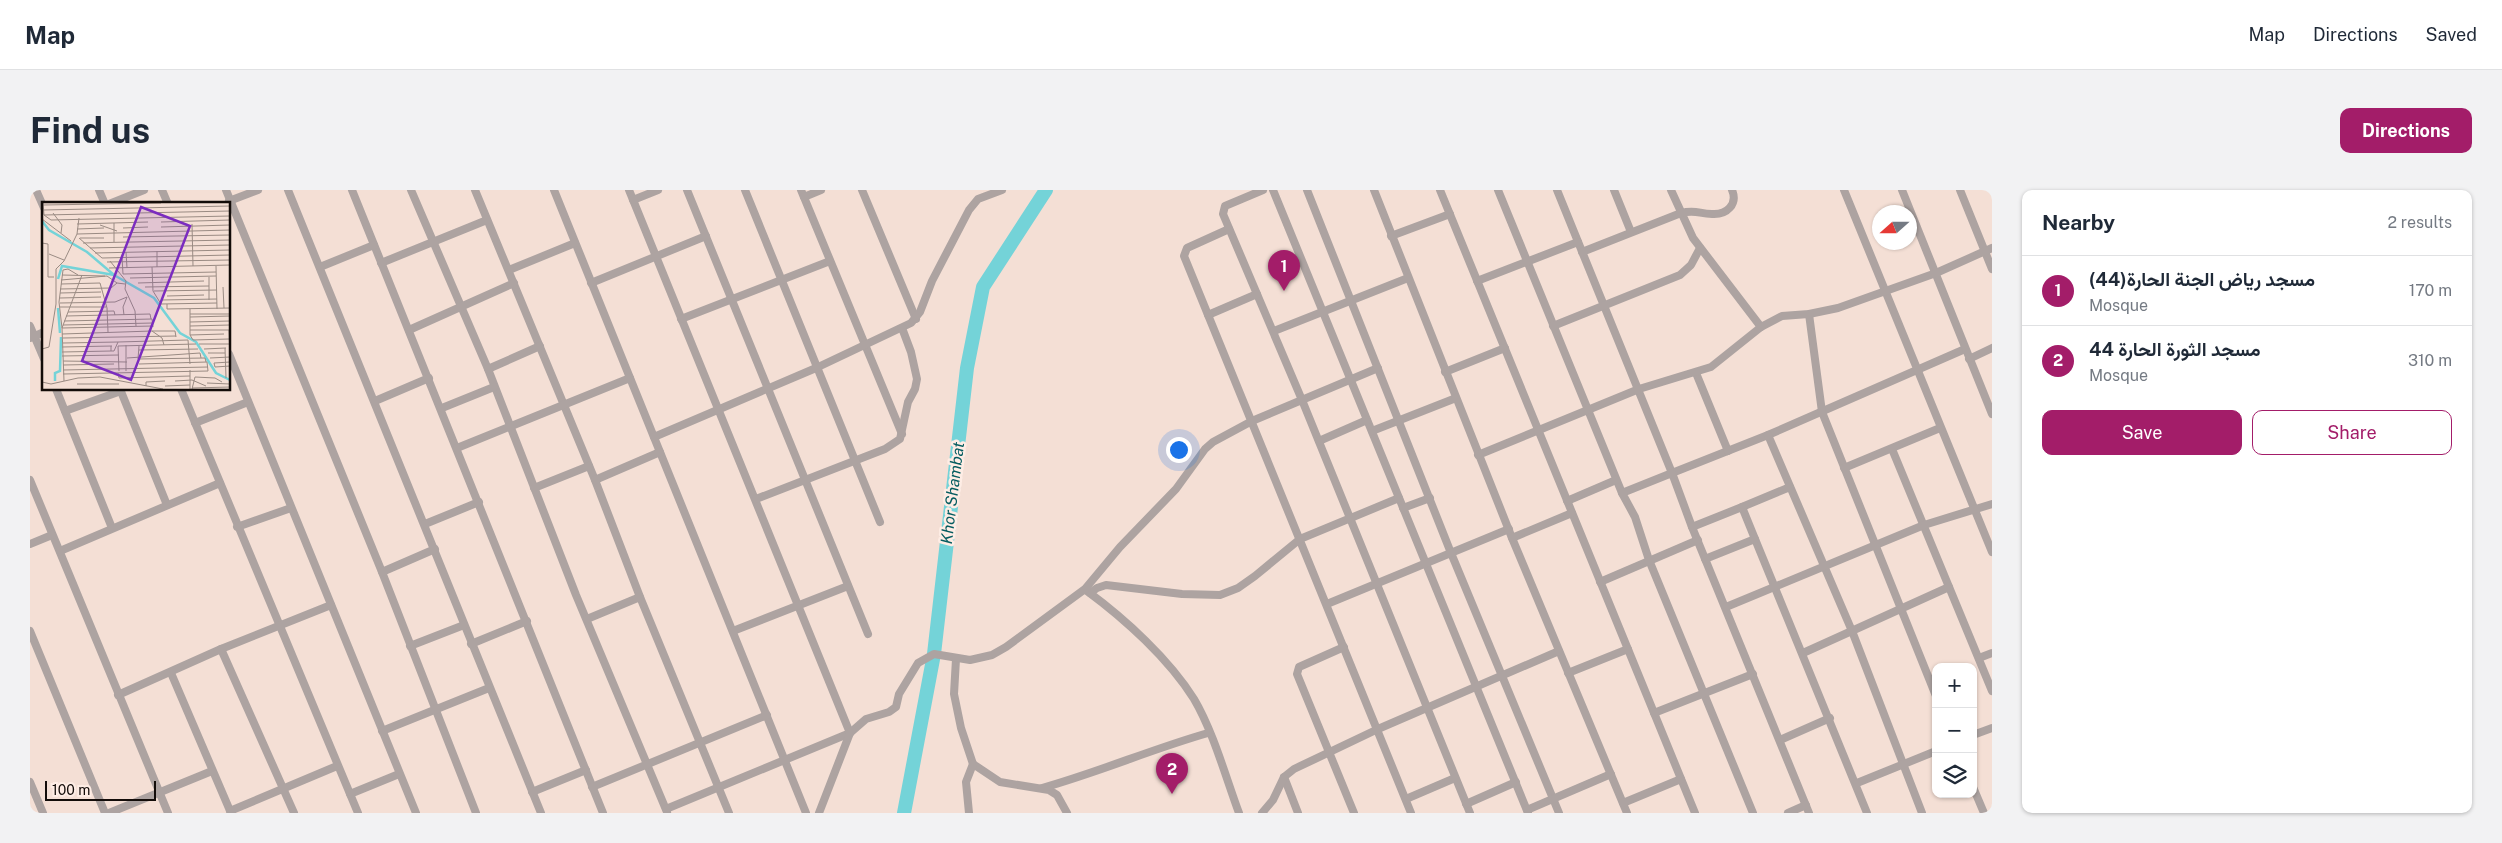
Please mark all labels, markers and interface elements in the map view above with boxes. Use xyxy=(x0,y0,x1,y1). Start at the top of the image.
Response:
text: Map xyxy=(25,21,75,49)
text: Map xyxy=(2248,24,2285,45)
text: Directions xyxy=(2313,24,2398,45)
text: Saved xyxy=(2426,24,2477,45)
button: Directions xyxy=(2340,108,2472,153)
text: Find us xyxy=(30,110,150,151)
inset map xyxy=(42,202,230,390)
north arrow xyxy=(1872,205,1917,250)
text: Nearby xyxy=(2042,210,2115,235)
text: 2 results xyxy=(2387,213,2452,232)
pin: 1 xyxy=(1268,250,1300,291)
text: مسجد رياض الجنة الحارة(44) xyxy=(2089,268,2315,290)
text: 1 xyxy=(2055,281,2061,300)
text: 170 m xyxy=(2409,281,2452,300)
text: Mosque xyxy=(2089,296,2148,315)
text: مسجد الثورة الحارة 44 xyxy=(2089,338,2261,360)
text: 2 xyxy=(2053,351,2063,370)
text: 310 m xyxy=(2408,351,2452,370)
text: Mosque xyxy=(2089,366,2148,385)
button: Save xyxy=(2042,410,2242,455)
button: Share xyxy=(2252,410,2452,455)
your location xyxy=(1166,437,1192,463)
water label: Khor Shambat xyxy=(937,441,968,545)
map controls xyxy=(1932,663,1977,798)
button: + xyxy=(1932,663,1977,708)
button: − xyxy=(1932,708,1977,753)
pin: 2 xyxy=(1156,753,1188,794)
button: layers xyxy=(1932,753,1977,798)
scale bar xyxy=(45,778,156,801)
text: 100 m xyxy=(52,782,90,798)

